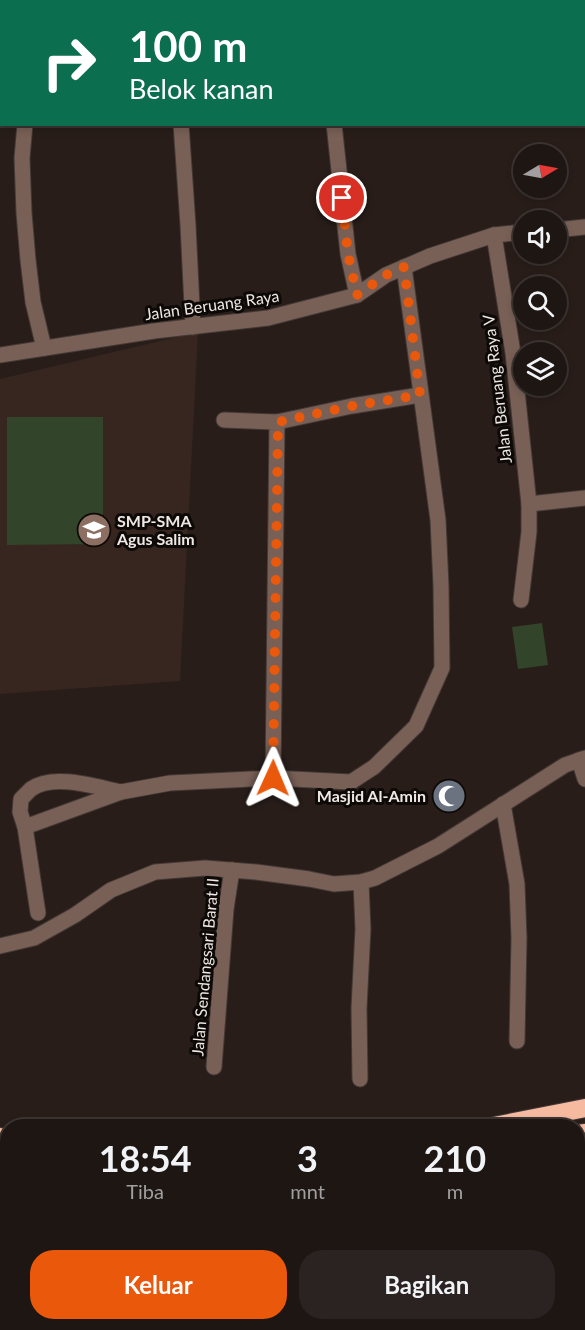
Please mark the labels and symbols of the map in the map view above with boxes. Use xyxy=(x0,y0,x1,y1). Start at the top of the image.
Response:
north arrow xyxy=(513,144,567,198)
pin xyxy=(316,172,367,223)
street label: Jalan Beruang Raya xyxy=(143,286,280,323)
street label: Jalan Beruang Raya V xyxy=(478,313,515,465)
place label: SMP-SMA Agus Salim xyxy=(116,511,195,548)
school or university icon: SMP-SMA Agus Salim xyxy=(76,512,112,548)
position arrow xyxy=(241,746,305,810)
mosque icon: Masjid Al-Amin xyxy=(431,778,467,814)
place label: Masjid Al-Amin xyxy=(317,786,426,805)
street label: Jalan Sendangsari Barat II xyxy=(187,877,222,1057)

